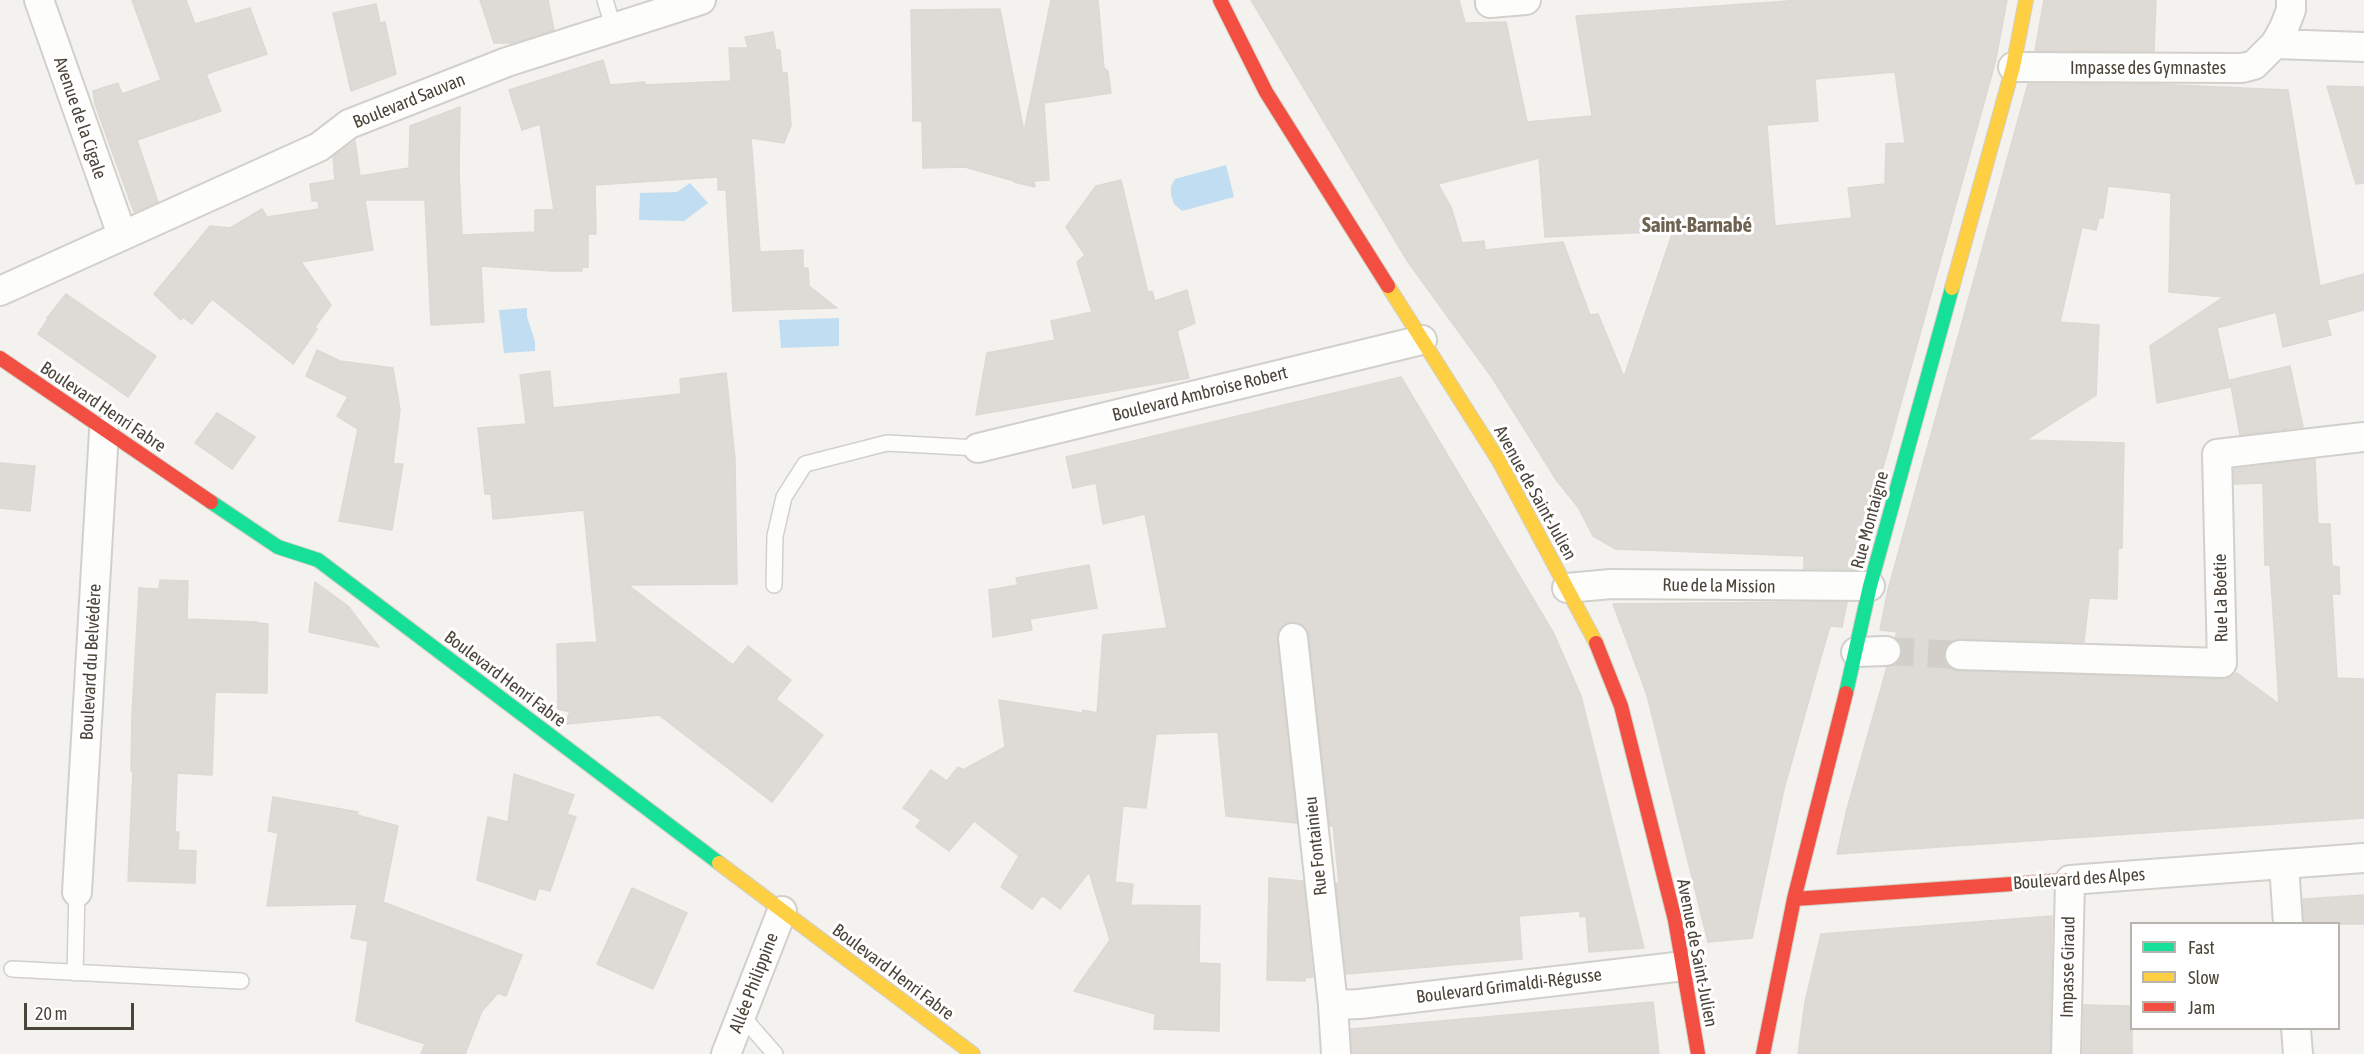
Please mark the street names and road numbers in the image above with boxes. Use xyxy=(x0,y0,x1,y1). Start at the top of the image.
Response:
street label: Avenue de la Cigale xyxy=(49,54,111,182)
street label: Impasse des Gymnastes xyxy=(2070,57,2226,79)
street label: Boulevard Sauvan xyxy=(350,69,468,133)
street label: Boulevard Henri Fabre xyxy=(36,357,170,457)
street label: Boulevard Ambroise Robert xyxy=(1110,362,1290,426)
street label: Avenue de Saint-Julien xyxy=(1489,422,1581,564)
street label: Rue Montaigne xyxy=(1847,469,1893,571)
street label: Rue La Boétie xyxy=(2209,553,2233,643)
street label: Rue de la Mission xyxy=(1662,574,1776,598)
street label: Boulevard du Belvédère xyxy=(76,583,106,741)
street label: Boulevard Henri Fabre xyxy=(440,626,570,732)
street label: Rue Fontainieu xyxy=(1300,795,1332,897)
street label: Boulevard des Alpes xyxy=(2012,864,2146,894)
street label: Avenue de Saint-Julien xyxy=(1672,877,1722,1029)
street label: Impasse Giraud xyxy=(2056,916,2080,1018)
street label: Boulevard Henri Fabre xyxy=(828,919,958,1025)
street label: Allée Philippine xyxy=(725,930,783,1036)
street label: Boulevard Grimaldi-Régusse xyxy=(1415,964,1603,1008)

